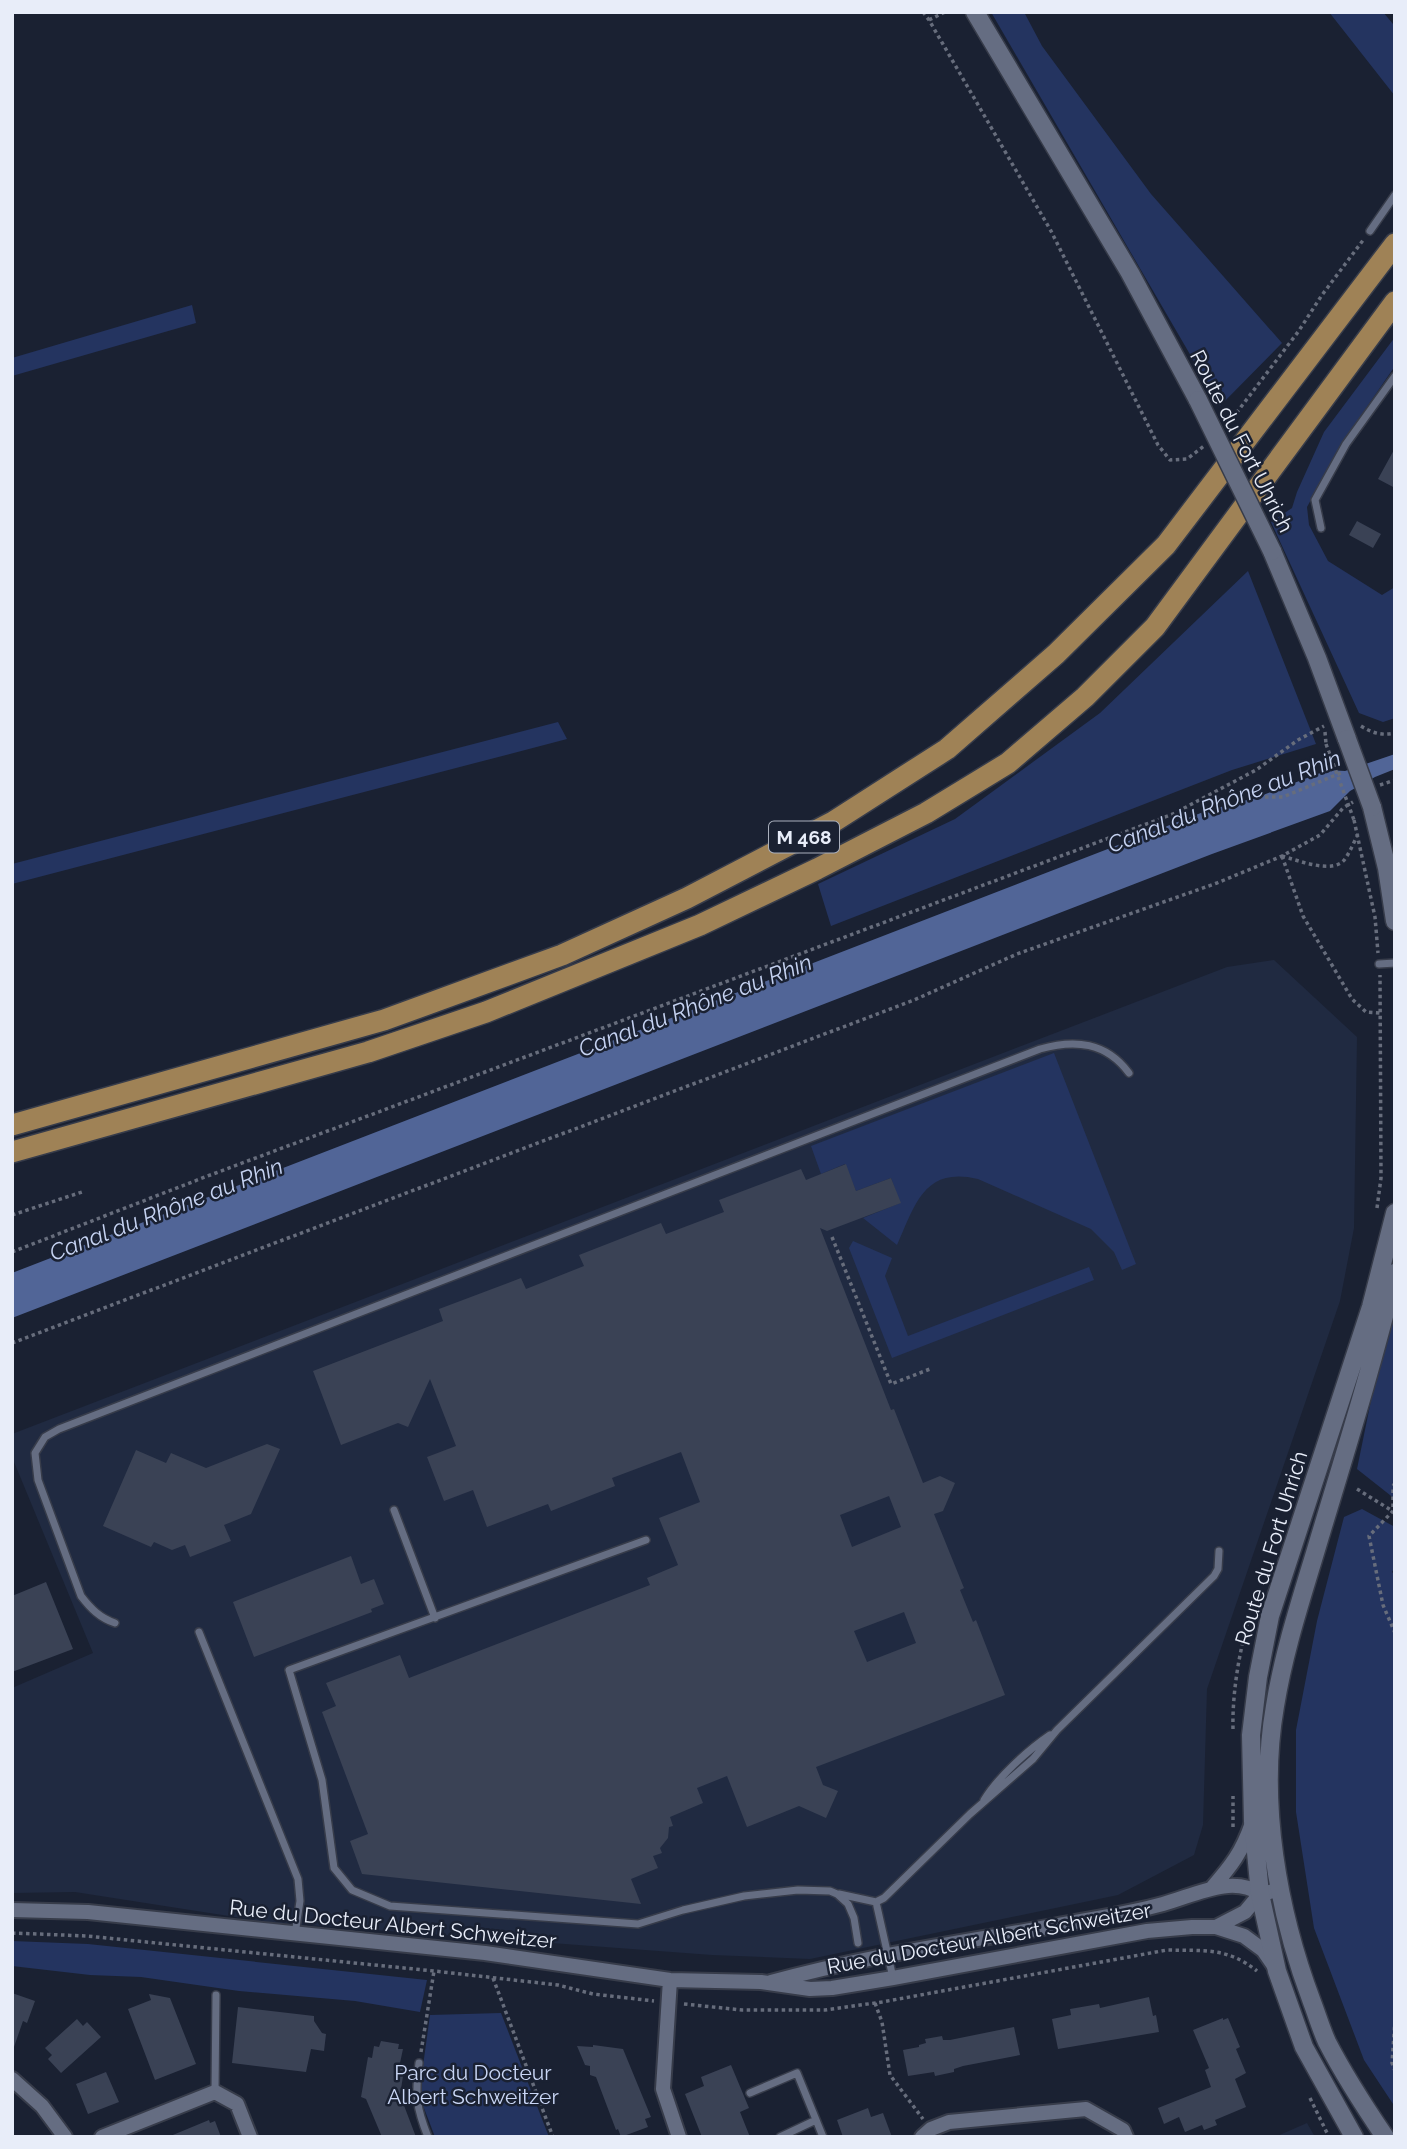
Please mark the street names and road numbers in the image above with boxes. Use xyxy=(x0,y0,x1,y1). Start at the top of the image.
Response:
street label: Route du Fort Uhrich xyxy=(1185,346,1299,536)
road number: M 468 xyxy=(769,822,839,852)
street label: Route du Fort Uhrich xyxy=(1230,1448,1312,1648)
street label: Rue du Docteur Albert Schweitzer xyxy=(228,1894,558,1954)
street label: Rue du Docteur Albert Schweitzer xyxy=(825,1897,1154,1979)

